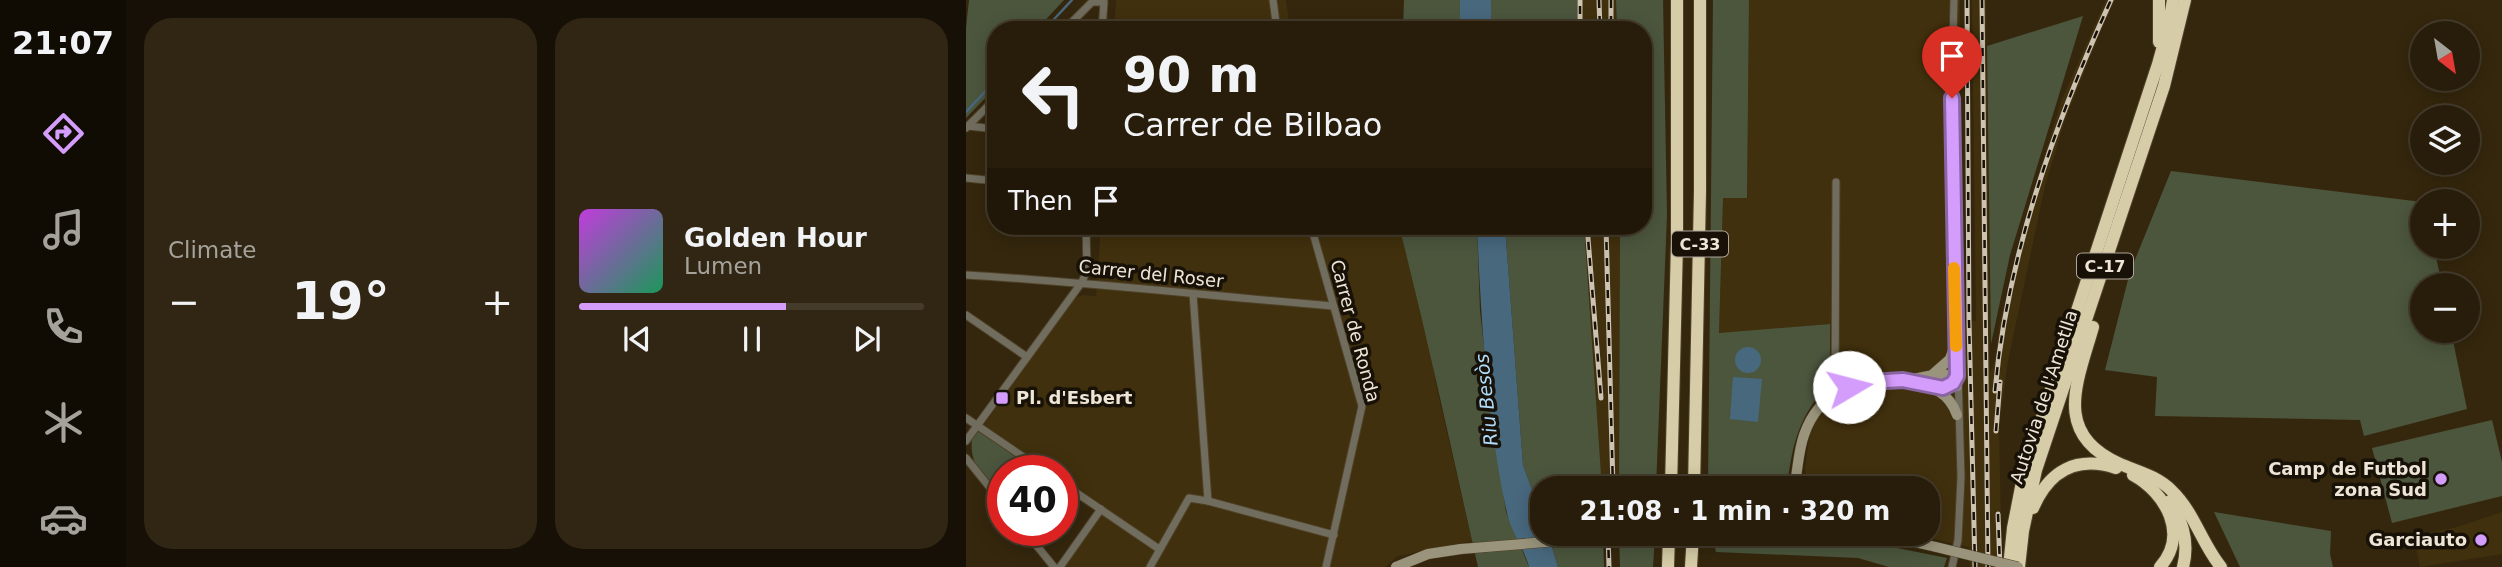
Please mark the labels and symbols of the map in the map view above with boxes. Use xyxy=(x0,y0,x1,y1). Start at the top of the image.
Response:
north arrow xyxy=(2410,21,2480,91)
pin xyxy=(1922,26,1982,98)
road number: C-33 xyxy=(1672,232,1728,256)
road number: C-17 xyxy=(2077,254,2133,278)
street label: Carrer del Roser xyxy=(1078,255,1225,292)
street label: Carrer de Ronda xyxy=(1326,257,1385,404)
street label: Autovia de l'Ametlla xyxy=(2006,307,2082,486)
position arrow xyxy=(1812,350,1886,424)
water label: Riu Besòs xyxy=(1470,353,1502,447)
place label: Pl. d'Esbert xyxy=(1016,387,1133,408)
marker: Pl. d'Esbert xyxy=(994,390,1010,406)
speed limit sign: 40 xyxy=(987,455,1078,546)
place label: Camp de Futbol zona Sud xyxy=(2268,458,2427,500)
marker: Camp de Futbol zona Sud xyxy=(2433,471,2449,487)
place label: Garciauto xyxy=(2368,529,2467,550)
marker: Garciauto xyxy=(2473,532,2489,548)

